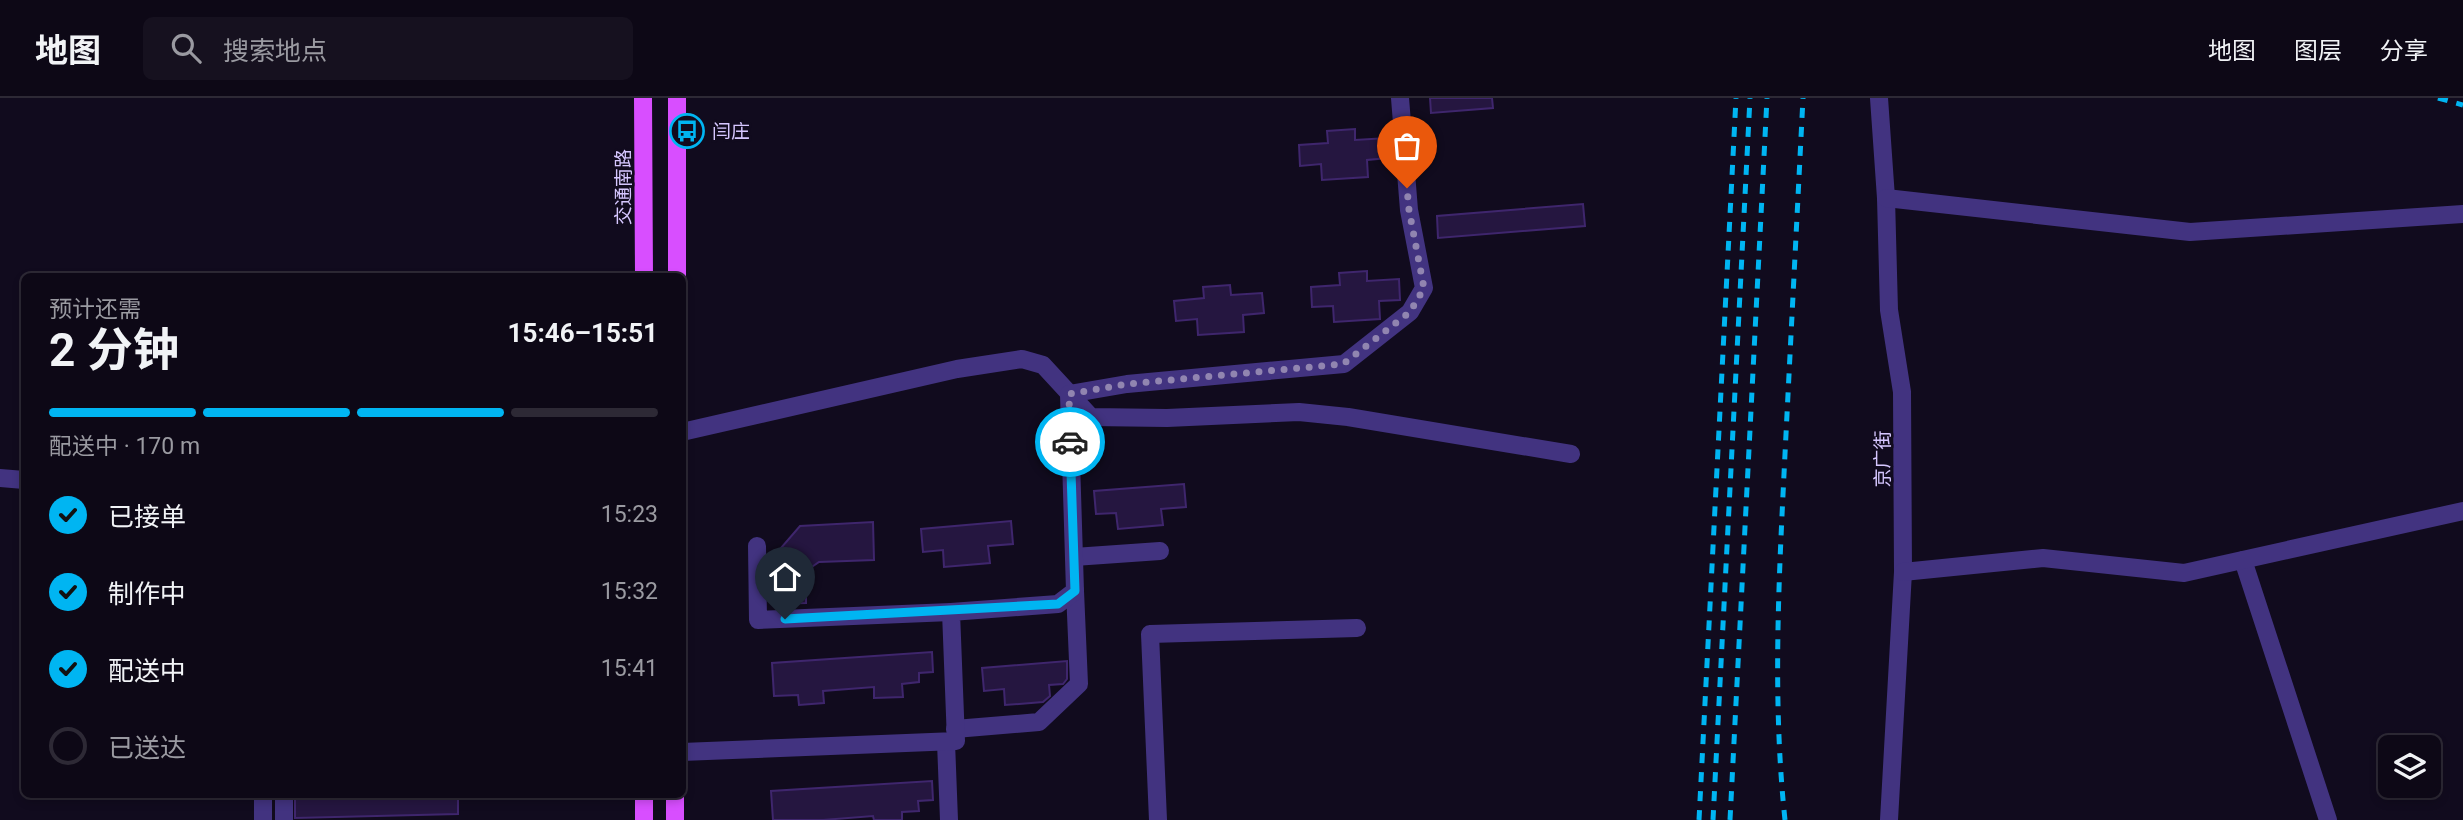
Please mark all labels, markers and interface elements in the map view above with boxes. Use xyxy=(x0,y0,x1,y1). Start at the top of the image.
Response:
search box xyxy=(143,17,633,80)
icon: search xyxy=(167,29,205,67)
text: 地图 xyxy=(35,31,101,70)
text: 搜索地点 xyxy=(223,36,327,66)
text: 地图 xyxy=(2208,37,2256,65)
text: 图层 xyxy=(2294,37,2342,65)
text: 分享 xyxy=(2380,37,2428,65)
bus stop icon: 闫庄 xyxy=(668,112,706,150)
pin xyxy=(1377,116,1437,188)
place label: 闫庄 xyxy=(712,120,750,143)
icon: bag xyxy=(1388,127,1426,165)
street label: 交通南路 xyxy=(612,149,635,225)
text: 预计还需 xyxy=(49,296,141,323)
text: 15:46–15:51 xyxy=(508,318,658,348)
text: 2 分钟 xyxy=(49,323,179,377)
courier xyxy=(1035,407,1105,477)
icon: car xyxy=(1051,423,1089,461)
street label: 京广街 xyxy=(1871,430,1894,488)
text: 配送中 · 170 m xyxy=(49,433,200,460)
icon: check xyxy=(49,496,87,534)
text: 15:23 xyxy=(601,501,658,528)
text: 已接单 xyxy=(108,502,186,532)
pin xyxy=(755,547,815,619)
icon: home xyxy=(766,558,804,596)
icon: check xyxy=(49,573,87,611)
text: 15:32 xyxy=(601,578,658,605)
text: 制作中 xyxy=(108,579,186,609)
icon: check xyxy=(49,650,87,688)
text: 15:41 xyxy=(601,655,658,682)
text: 配送中 xyxy=(108,656,186,686)
text: 已送达 xyxy=(108,733,186,763)
map controls xyxy=(2378,735,2441,798)
button: layers xyxy=(2378,735,2441,798)

